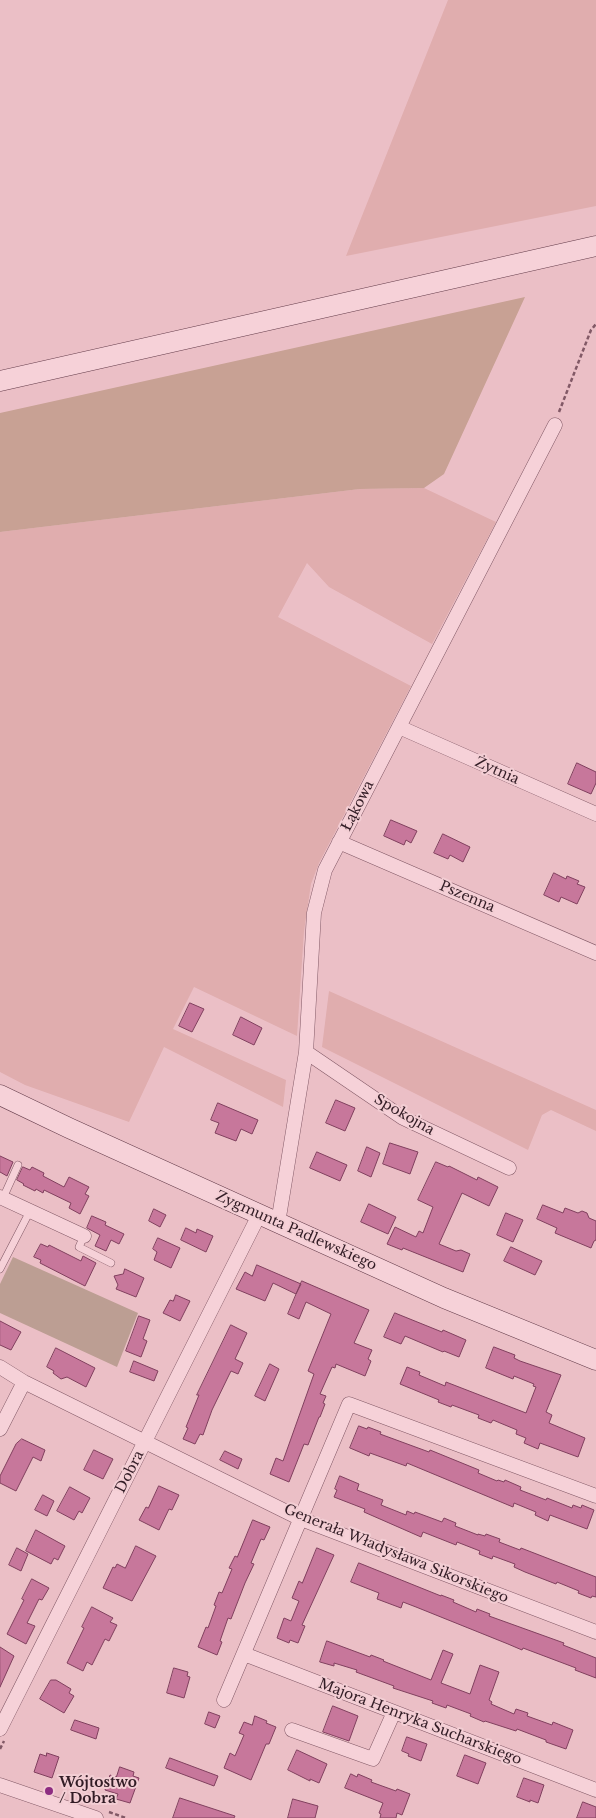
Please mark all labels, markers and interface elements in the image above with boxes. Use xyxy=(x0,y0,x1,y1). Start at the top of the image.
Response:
street label: Żytnia xyxy=(472,754,522,788)
street label: Łąkowa xyxy=(338,778,378,834)
street label: Pszenna xyxy=(437,878,497,916)
street label: Spokojna xyxy=(371,1091,437,1139)
street label: Zygmunta Padlewskiego xyxy=(213,1188,379,1274)
street label: Dobra xyxy=(112,1448,148,1496)
street label: Generała Władysława Sikorskiego xyxy=(281,1501,511,1607)
street label: Majora Henryka Sucharskiego xyxy=(316,1675,524,1769)
place label: Wójtostwo / Dobra xyxy=(59,1775,137,1808)
marker: Wójtostwo / Dobra xyxy=(43,1785,55,1797)

